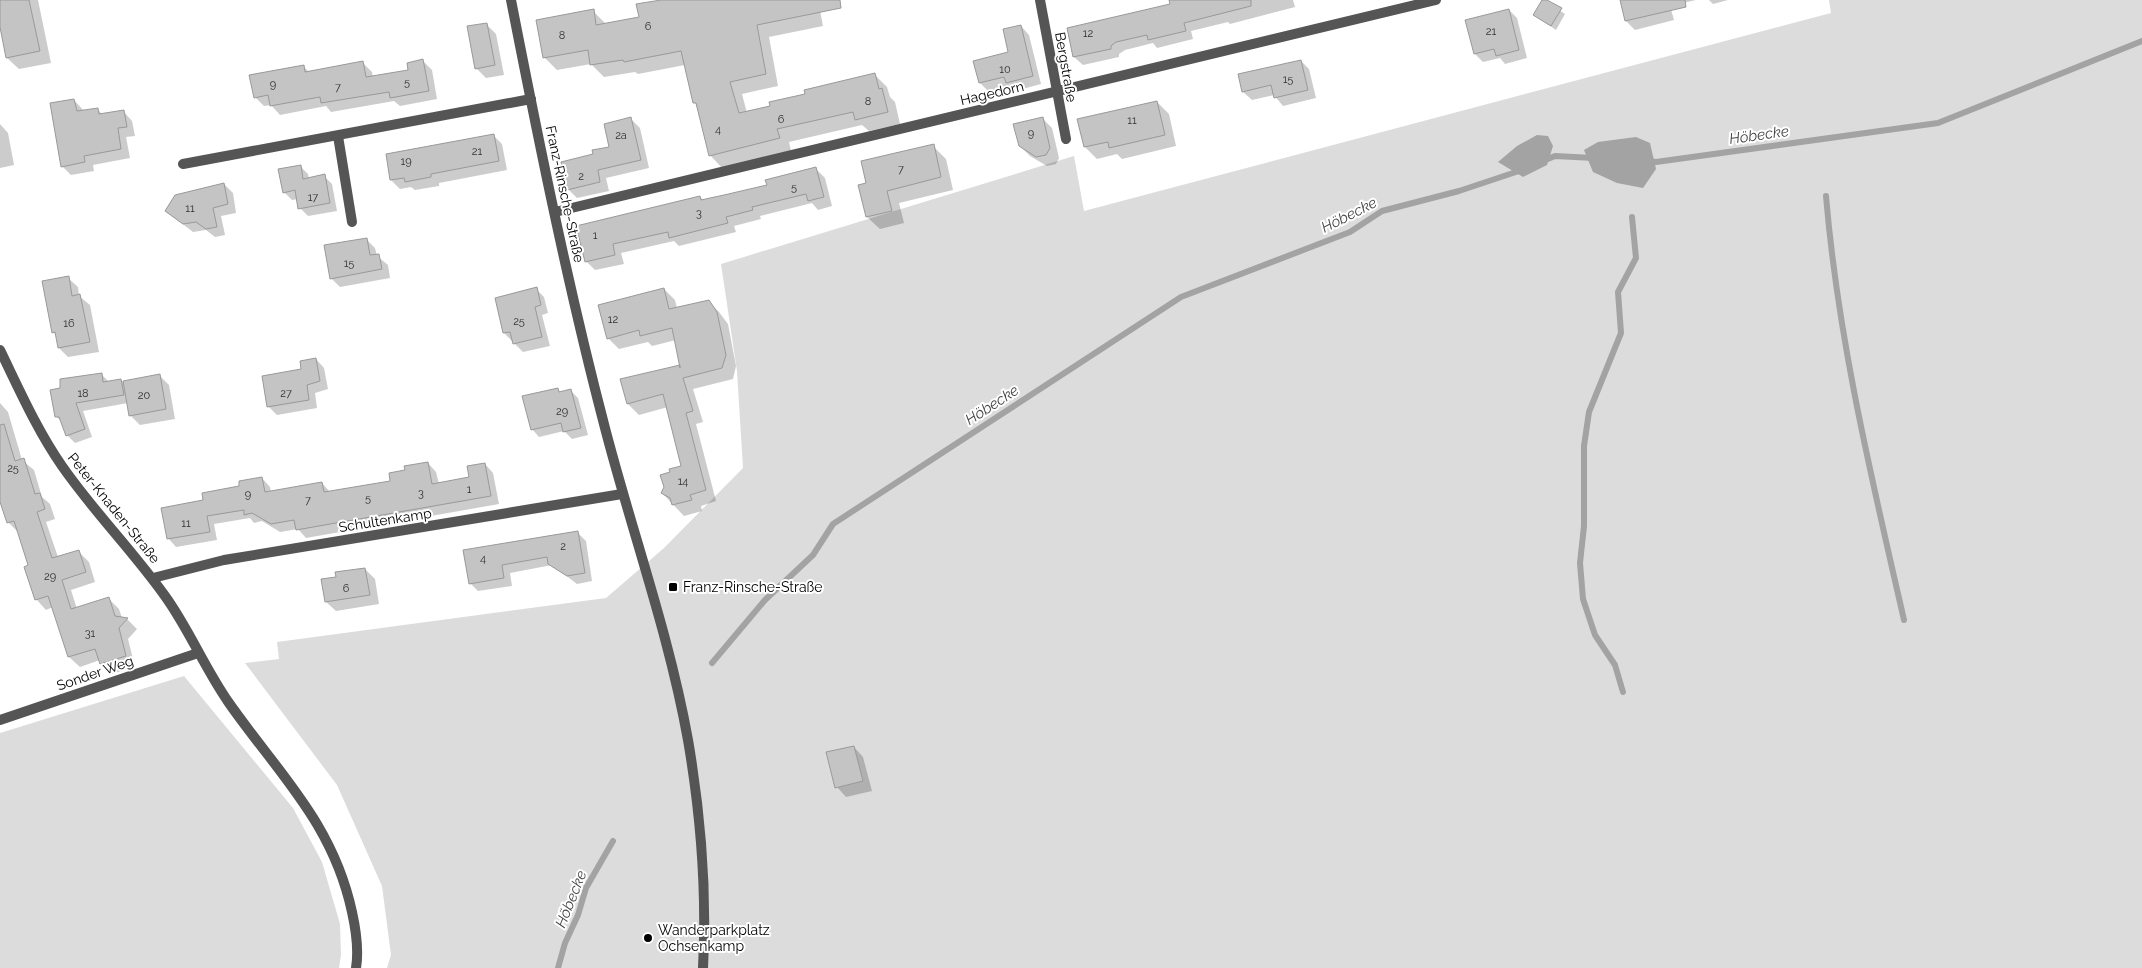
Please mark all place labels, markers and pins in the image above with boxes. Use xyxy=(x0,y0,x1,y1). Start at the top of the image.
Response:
place label: Franz-Rinsche-Straße xyxy=(683,579,822,595)
marker: Franz-Rinsche-Straße xyxy=(667,581,679,593)
place label: Wanderparkplatz Ochsenkamp xyxy=(658,922,770,954)
marker: Wanderparkplatz Ochsenkamp xyxy=(642,932,654,944)

